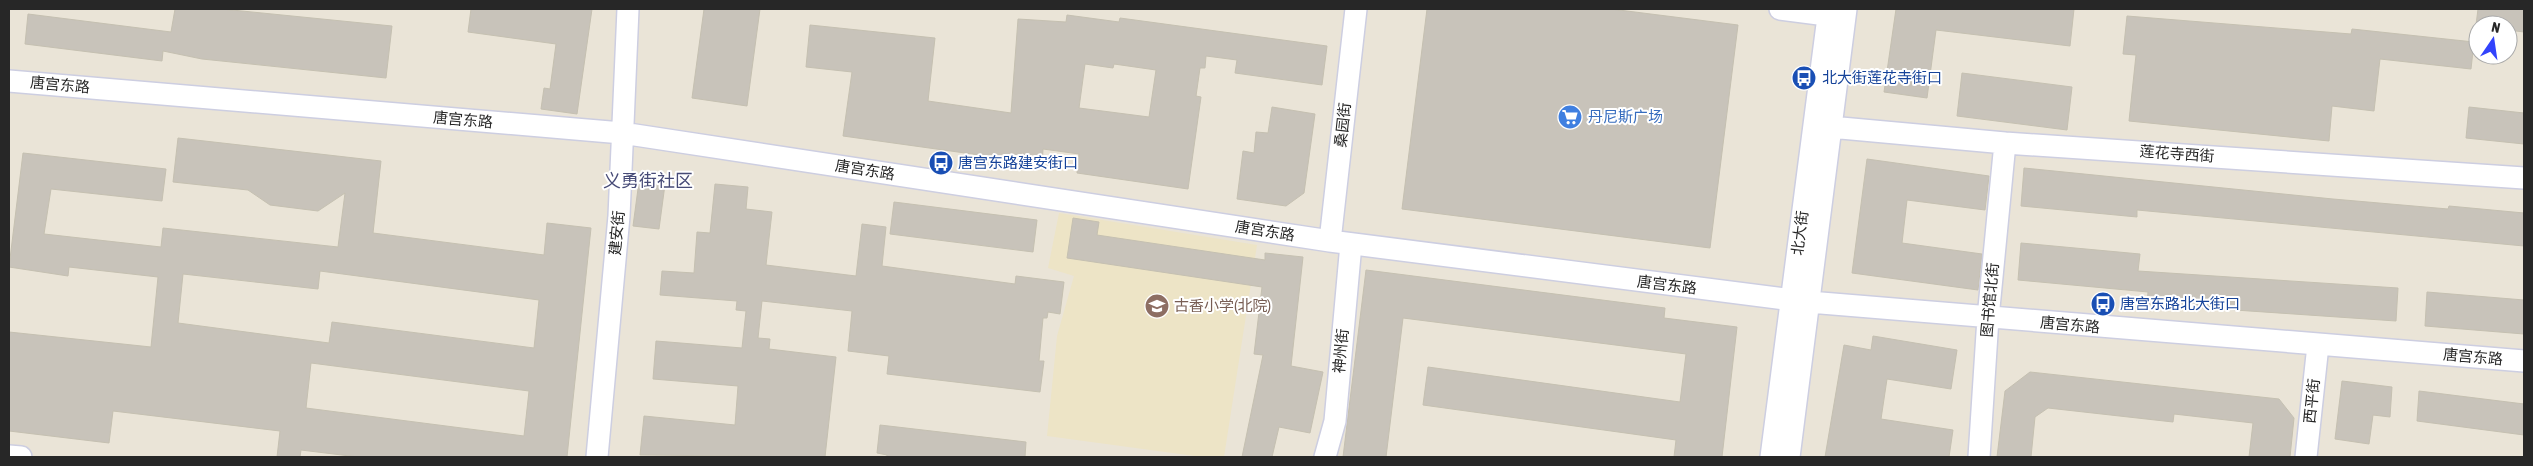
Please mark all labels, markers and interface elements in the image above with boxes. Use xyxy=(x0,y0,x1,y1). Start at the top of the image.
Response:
north arrow xyxy=(2468,15,2518,65)
text: N xyxy=(2490,19,2502,36)
bus stop icon: 北大街莲花寺街口 xyxy=(1791,65,1817,91)
place label: 北大街莲花寺街口 xyxy=(1822,69,1942,86)
street label: 唐宫东路 xyxy=(29,73,91,96)
street label: 桑园街 xyxy=(1332,102,1353,148)
supermarket icon: 丹尼斯广场 xyxy=(1557,104,1583,130)
street label: 唐宫东路 xyxy=(432,108,494,131)
place label: 丹尼斯广场 xyxy=(1588,108,1663,125)
street label: 莲花寺西街 xyxy=(2139,142,2215,165)
bus stop icon: 唐宫东路建安街口 xyxy=(928,150,954,176)
place label: 唐宫东路建安街口 xyxy=(958,154,1078,171)
street label: 唐宫东路 xyxy=(834,156,896,183)
district label: 义勇街社区 xyxy=(603,170,693,191)
street label: 建安街 xyxy=(606,210,627,256)
street label: 北大街 xyxy=(1788,210,1811,256)
street label: 唐宫东路 xyxy=(1234,217,1296,244)
street label: 图书馆北街 xyxy=(1978,262,2001,338)
street label: 唐宫东路 xyxy=(1636,272,1698,297)
bus stop icon: 唐宫东路北大街口 xyxy=(2090,291,2116,317)
school or university icon: 古香小学(北院) xyxy=(1144,293,1170,319)
place label: 唐宫东路北大街口 xyxy=(2120,295,2240,312)
place label: 古香小学(北院) xyxy=(1174,297,1271,314)
street label: 唐宫东路 xyxy=(2039,313,2101,336)
street label: 神州街 xyxy=(1330,328,1351,374)
street label: 唐宫东路 xyxy=(2442,345,2504,368)
street label: 西平街 xyxy=(2301,378,2322,424)

